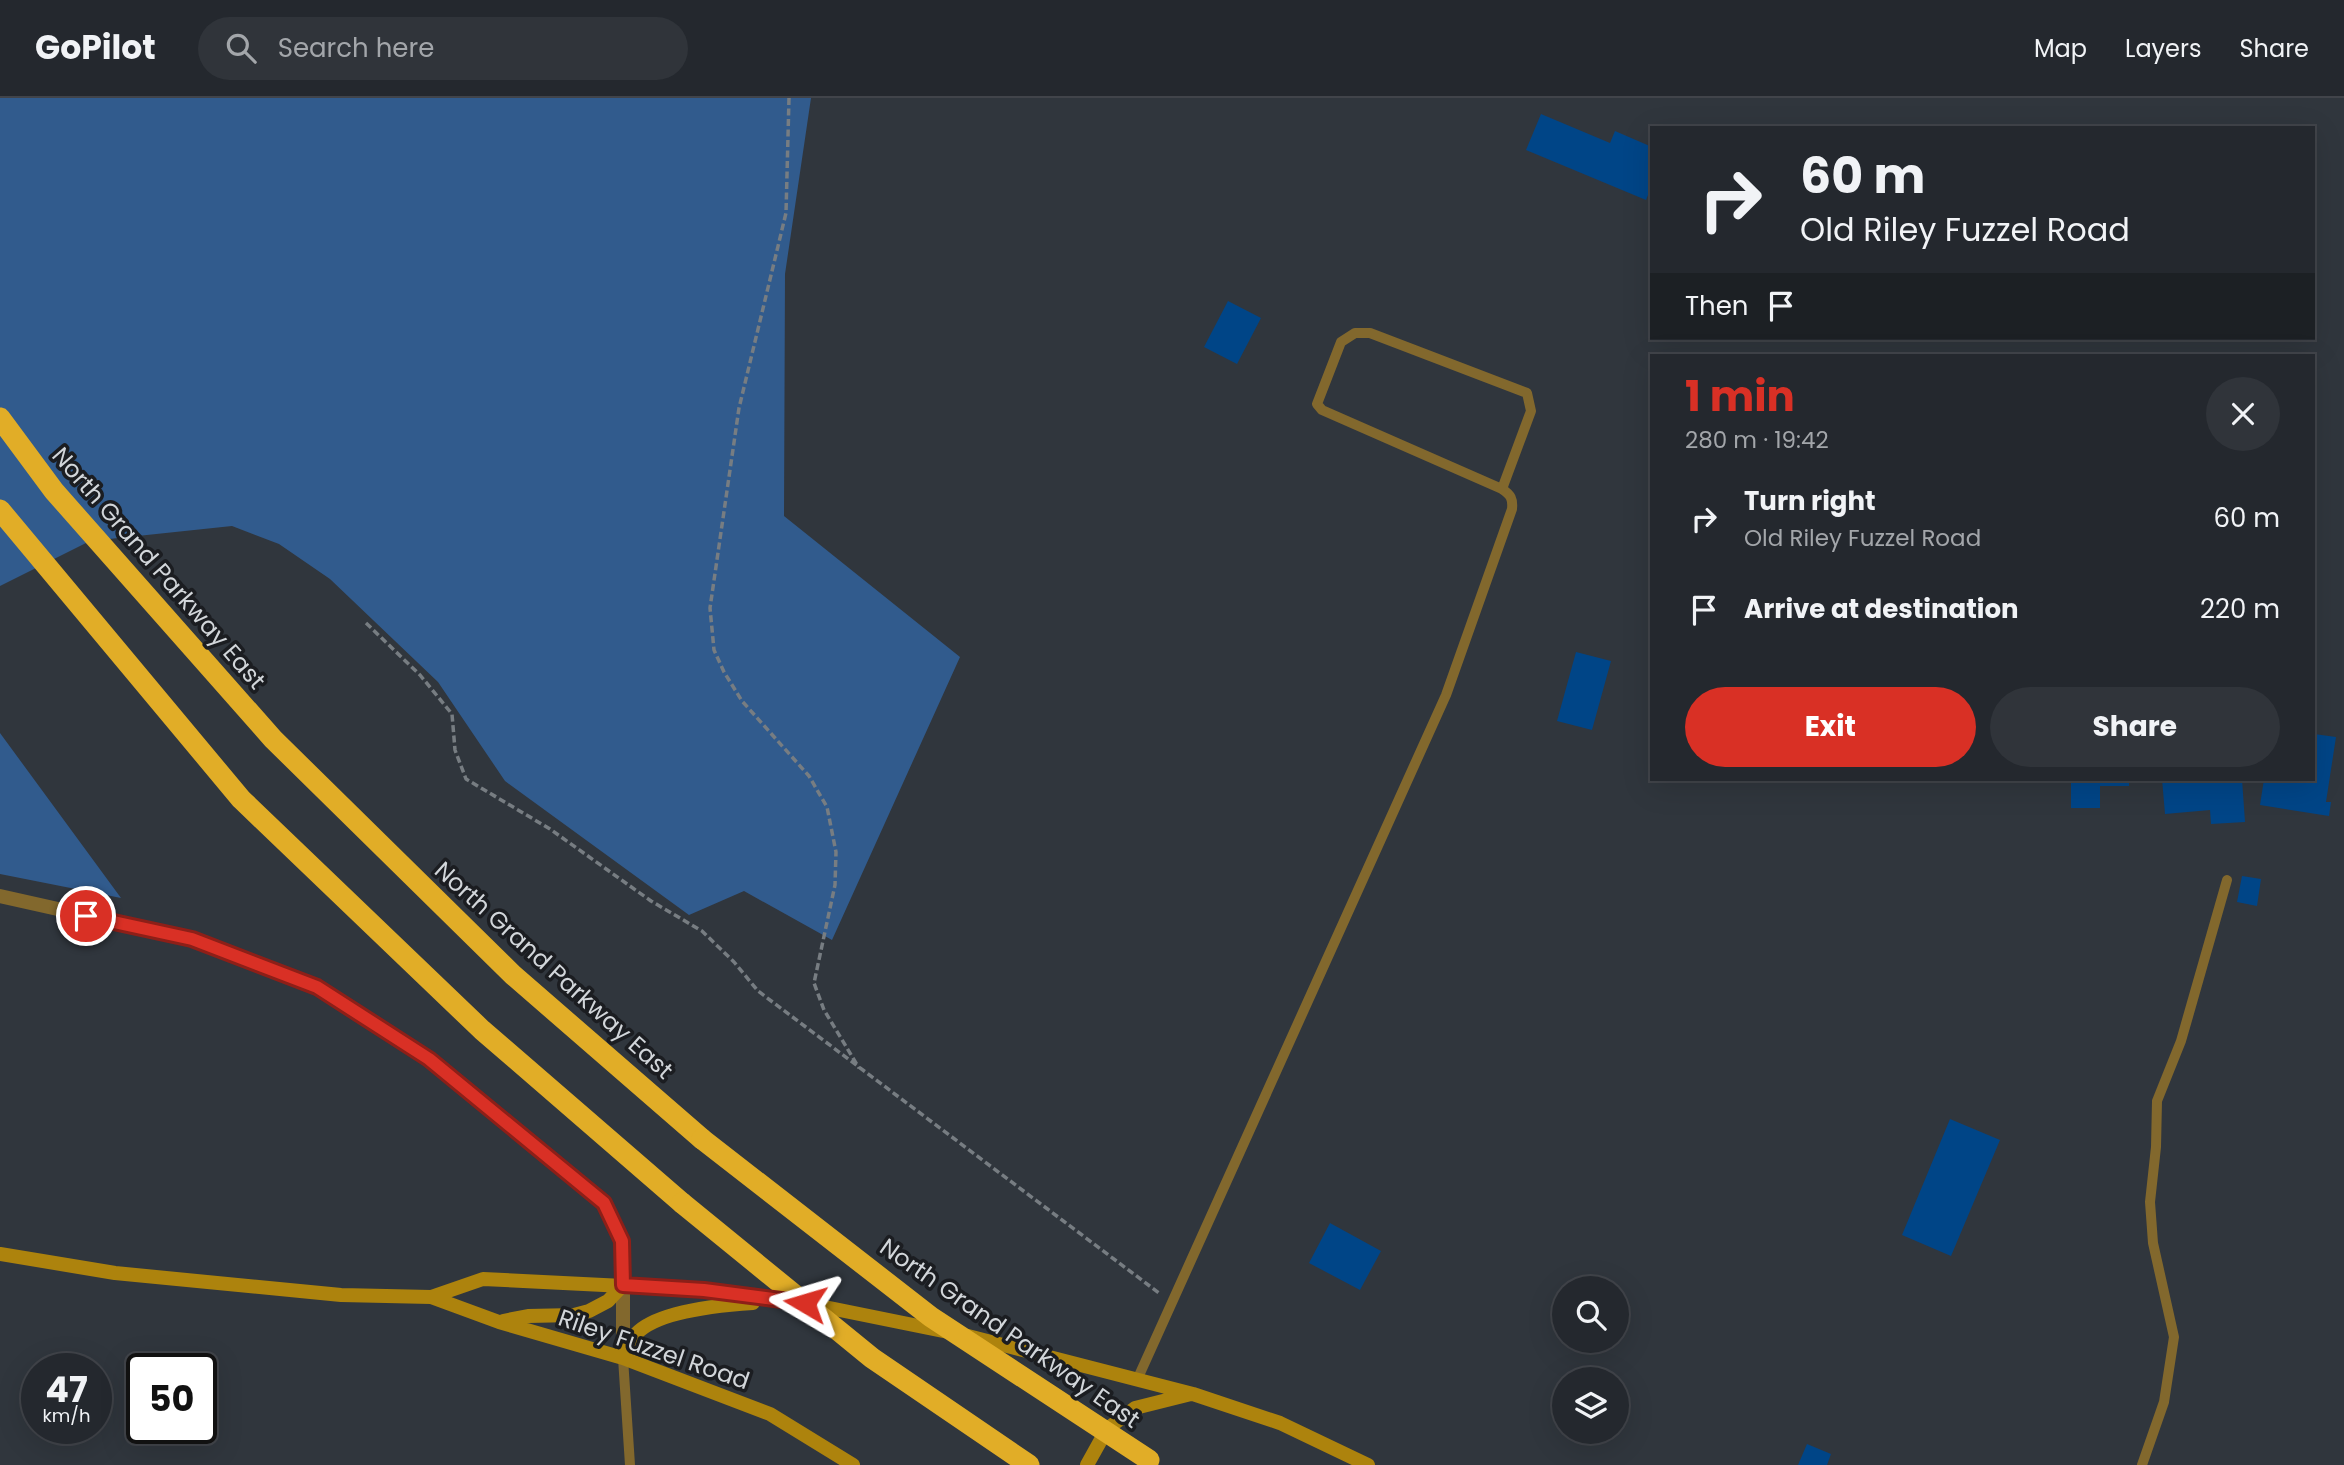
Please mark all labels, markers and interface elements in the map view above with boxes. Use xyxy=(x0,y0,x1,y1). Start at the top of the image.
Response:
search box xyxy=(198,17,688,80)
text: GoPilot xyxy=(35,24,156,71)
icon: search xyxy=(222,29,260,67)
text: Search here xyxy=(278,30,434,66)
text: Map xyxy=(2034,32,2087,65)
text: Layers xyxy=(2125,32,2201,65)
text: Share xyxy=(2239,32,2309,65)
text: 60 m xyxy=(1800,142,1925,210)
icon: right xyxy=(1685,154,1776,245)
text: Old Riley Fuzzel Road xyxy=(1800,207,2130,252)
icon: arrive xyxy=(1762,287,1800,325)
text: Then xyxy=(1685,288,1748,324)
text: 1 min xyxy=(1685,367,1795,426)
button: close xyxy=(2206,377,2280,451)
text: 280 m · 19:42 xyxy=(1685,424,1829,456)
street label: North Grand Parkway East xyxy=(45,440,273,696)
text: Turn right xyxy=(1744,483,1876,519)
icon: right xyxy=(1685,500,1723,538)
text: 60 m xyxy=(2213,500,2280,536)
text: Old Riley Fuzzel Road xyxy=(1744,522,1981,554)
icon: arrive xyxy=(1685,591,1723,629)
text: Arrive at destination xyxy=(1744,591,2019,627)
text: 220 m xyxy=(2200,591,2280,627)
button: Exit xyxy=(1685,687,1976,767)
button: Share xyxy=(1990,687,2280,767)
street label: North Grand Parkway East xyxy=(428,854,680,1086)
pin xyxy=(56,886,116,946)
icon: arrive xyxy=(67,897,105,935)
street label: North Grand Parkway East xyxy=(873,1230,1147,1436)
position arrow xyxy=(768,1266,842,1340)
map controls xyxy=(1552,1276,1629,1444)
button: search xyxy=(1552,1276,1629,1353)
street label: Riley Fuzzel Road xyxy=(554,1301,754,1397)
speed limit sign: 50 xyxy=(126,1353,217,1444)
text: 47 xyxy=(45,1365,88,1414)
button: layers xyxy=(1552,1367,1629,1444)
text: km/h xyxy=(43,1403,90,1428)

